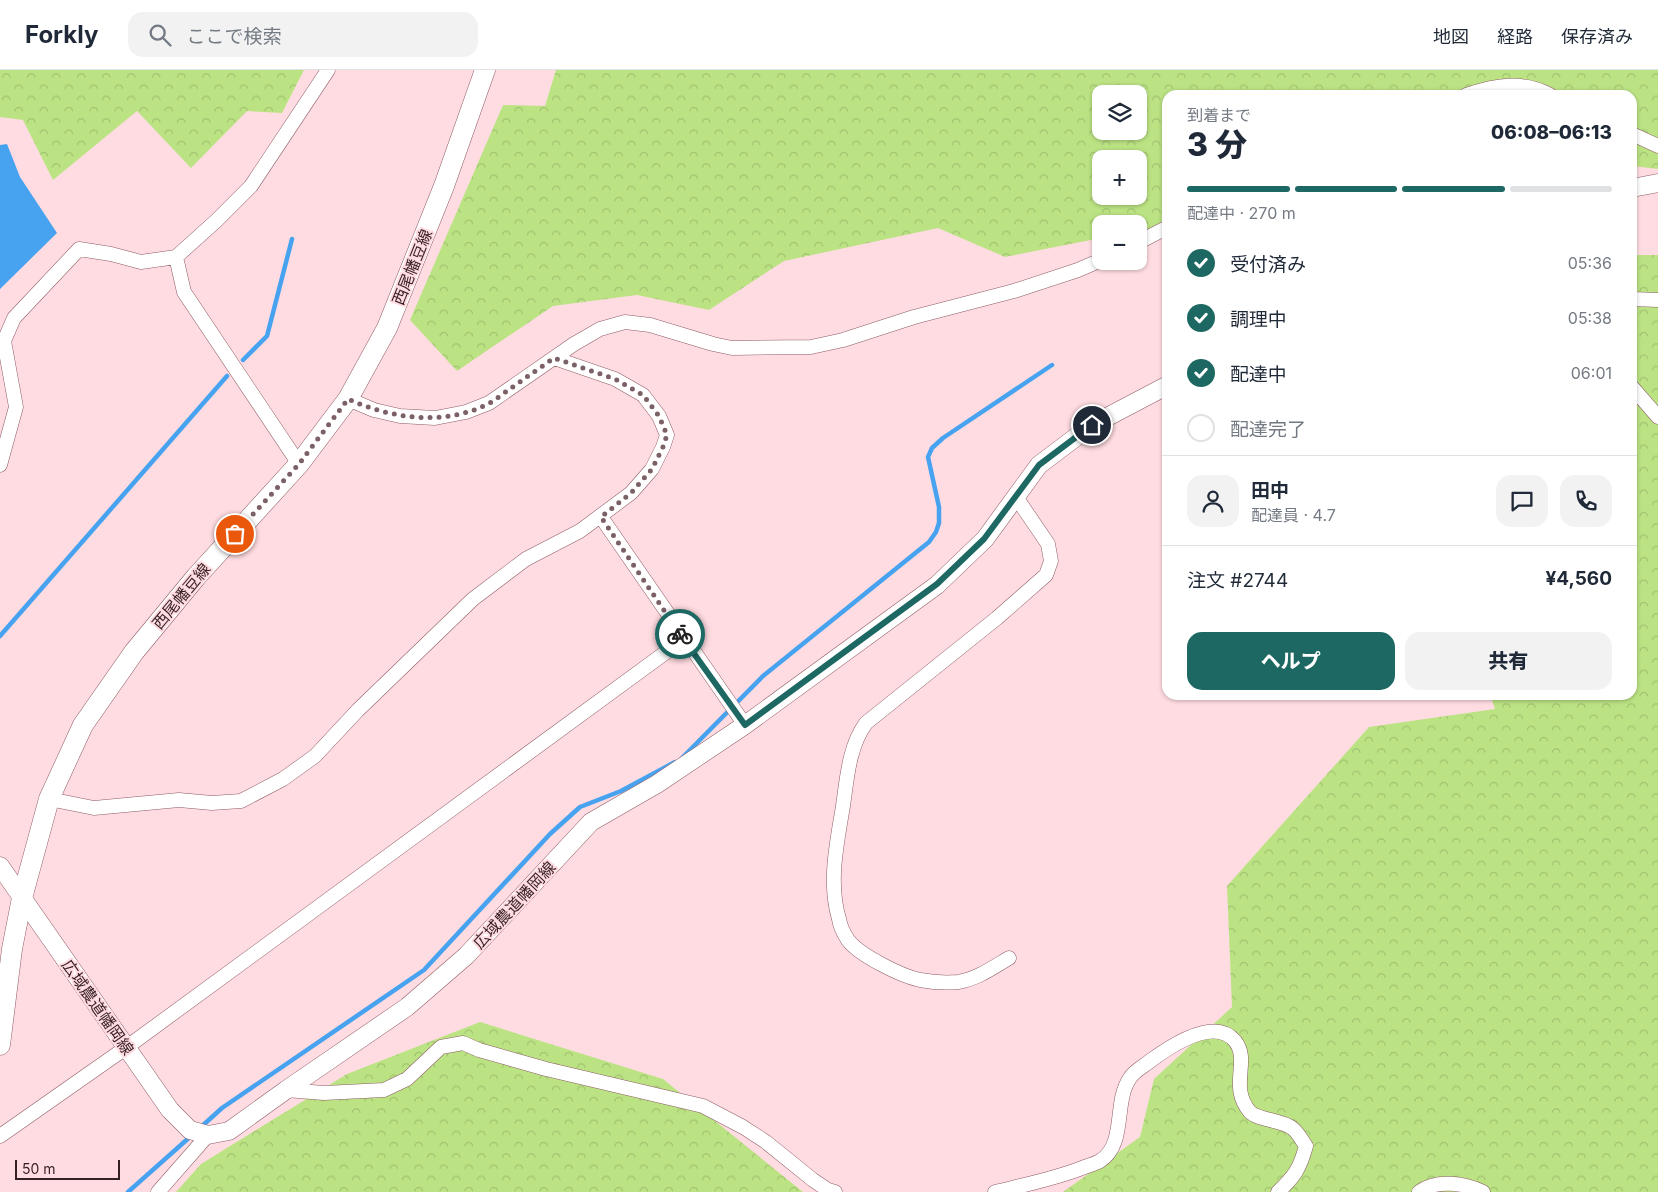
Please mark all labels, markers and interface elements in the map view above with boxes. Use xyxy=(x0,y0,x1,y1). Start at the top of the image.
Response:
search box xyxy=(128,12,478,57)
text: Forkly xyxy=(25,20,98,49)
icon: search xyxy=(146,21,174,49)
text: ここで検索 xyxy=(186,25,281,48)
text: 地図 xyxy=(1433,26,1469,47)
text: 経路 xyxy=(1497,26,1533,47)
text: 保存済み xyxy=(1561,26,1633,47)
map controls xyxy=(1092,85,1147,270)
button: layers xyxy=(1092,85,1147,140)
text: 到着まで xyxy=(1187,105,1251,125)
text: 06:08–06:13 xyxy=(1491,121,1612,144)
text: 3 分 xyxy=(1187,125,1247,164)
button: + xyxy=(1092,150,1147,205)
text: 配達中 · 270 m xyxy=(1187,203,1296,223)
button: − xyxy=(1092,215,1147,270)
street label: 西尾幡豆線 xyxy=(388,226,436,308)
icon: check xyxy=(1187,249,1215,277)
text: 受付済み xyxy=(1230,253,1306,276)
text: 05:36 xyxy=(1568,253,1612,273)
icon: check xyxy=(1187,304,1215,332)
text: 調理中 xyxy=(1230,308,1287,331)
text: 05:38 xyxy=(1568,308,1612,328)
icon: check xyxy=(1187,359,1215,387)
text: 配達中 xyxy=(1230,363,1287,386)
text: 06:01 xyxy=(1571,363,1612,383)
pin xyxy=(1071,404,1113,446)
icon: home xyxy=(1078,411,1106,439)
text: 配達完了 xyxy=(1230,418,1306,441)
button: person xyxy=(1187,475,1239,527)
button: chat xyxy=(1496,475,1548,527)
button: phone xyxy=(1560,475,1612,527)
text: 田中 xyxy=(1251,479,1289,502)
text: 配達員 · 4.7 xyxy=(1251,505,1336,525)
pin xyxy=(214,513,256,555)
icon: bag xyxy=(221,520,249,548)
street label: 西尾幡豆線 xyxy=(148,559,214,633)
text: ¥4,560 xyxy=(1545,567,1612,590)
text: 注文 #2744 xyxy=(1187,569,1288,592)
courier xyxy=(655,609,705,659)
icon: bike xyxy=(666,620,694,648)
button: ヘルプ xyxy=(1187,632,1395,690)
button: 共有 xyxy=(1405,632,1612,690)
street label: 広域農道幡岡線 xyxy=(468,857,560,953)
street label: 広域農道幡岡線 xyxy=(58,955,138,1059)
scale bar xyxy=(15,1157,120,1180)
text: 50 m xyxy=(22,1160,56,1177)

